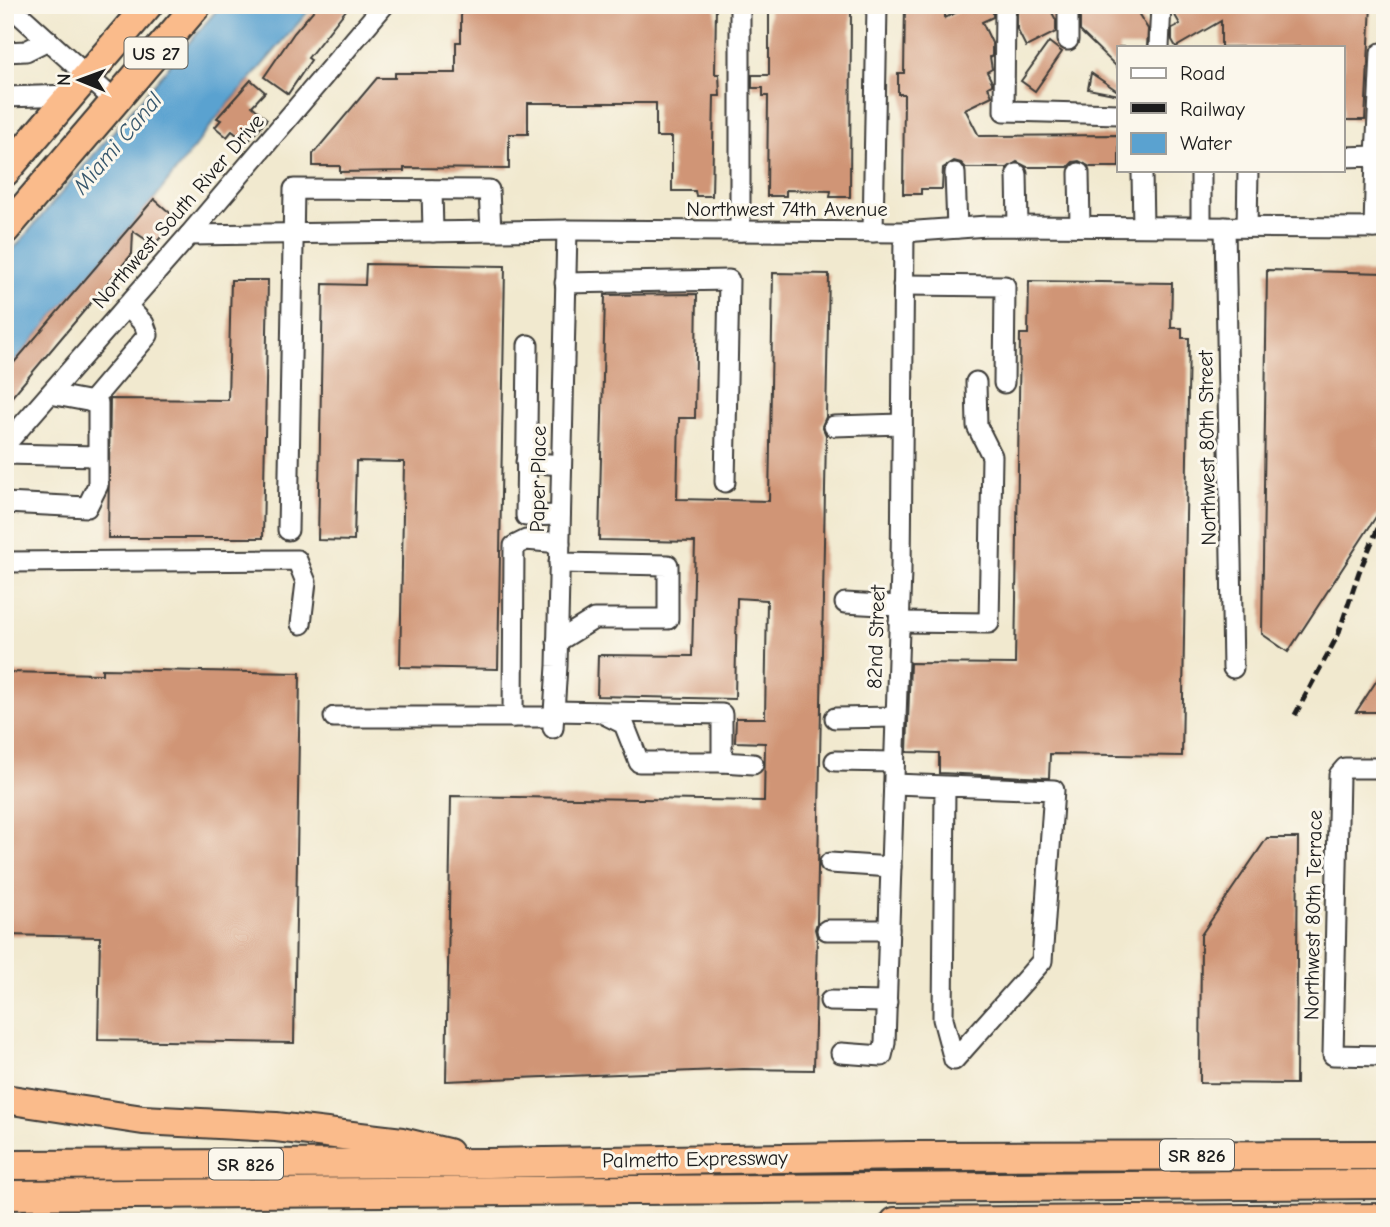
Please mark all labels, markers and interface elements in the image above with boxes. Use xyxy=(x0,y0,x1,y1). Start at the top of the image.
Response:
road number: US 27 xyxy=(124,38,188,68)
north arrow xyxy=(46,46,116,116)
legend xyxy=(1117,46,1344,172)
text: Road xyxy=(1180,61,1225,85)
text: N xyxy=(53,73,75,86)
water label: Miami Canal xyxy=(67,86,168,200)
text: Railway xyxy=(1180,97,1245,121)
street label: Northwest South River Drive xyxy=(87,109,269,313)
text: Water xyxy=(1180,131,1233,155)
street label: Northwest 74th Avenue xyxy=(686,197,888,221)
street label: Northwest 80th Street xyxy=(1193,349,1221,546)
street label: Paper Place xyxy=(525,426,551,532)
street label: 82nd Street xyxy=(862,584,890,689)
street label: Northwest 80th Terrace xyxy=(1299,810,1327,1020)
road number: SR 826 xyxy=(1160,1140,1234,1170)
street label: Palmetto Expressway xyxy=(602,1145,789,1173)
road number: SR 826 xyxy=(209,1148,283,1180)

